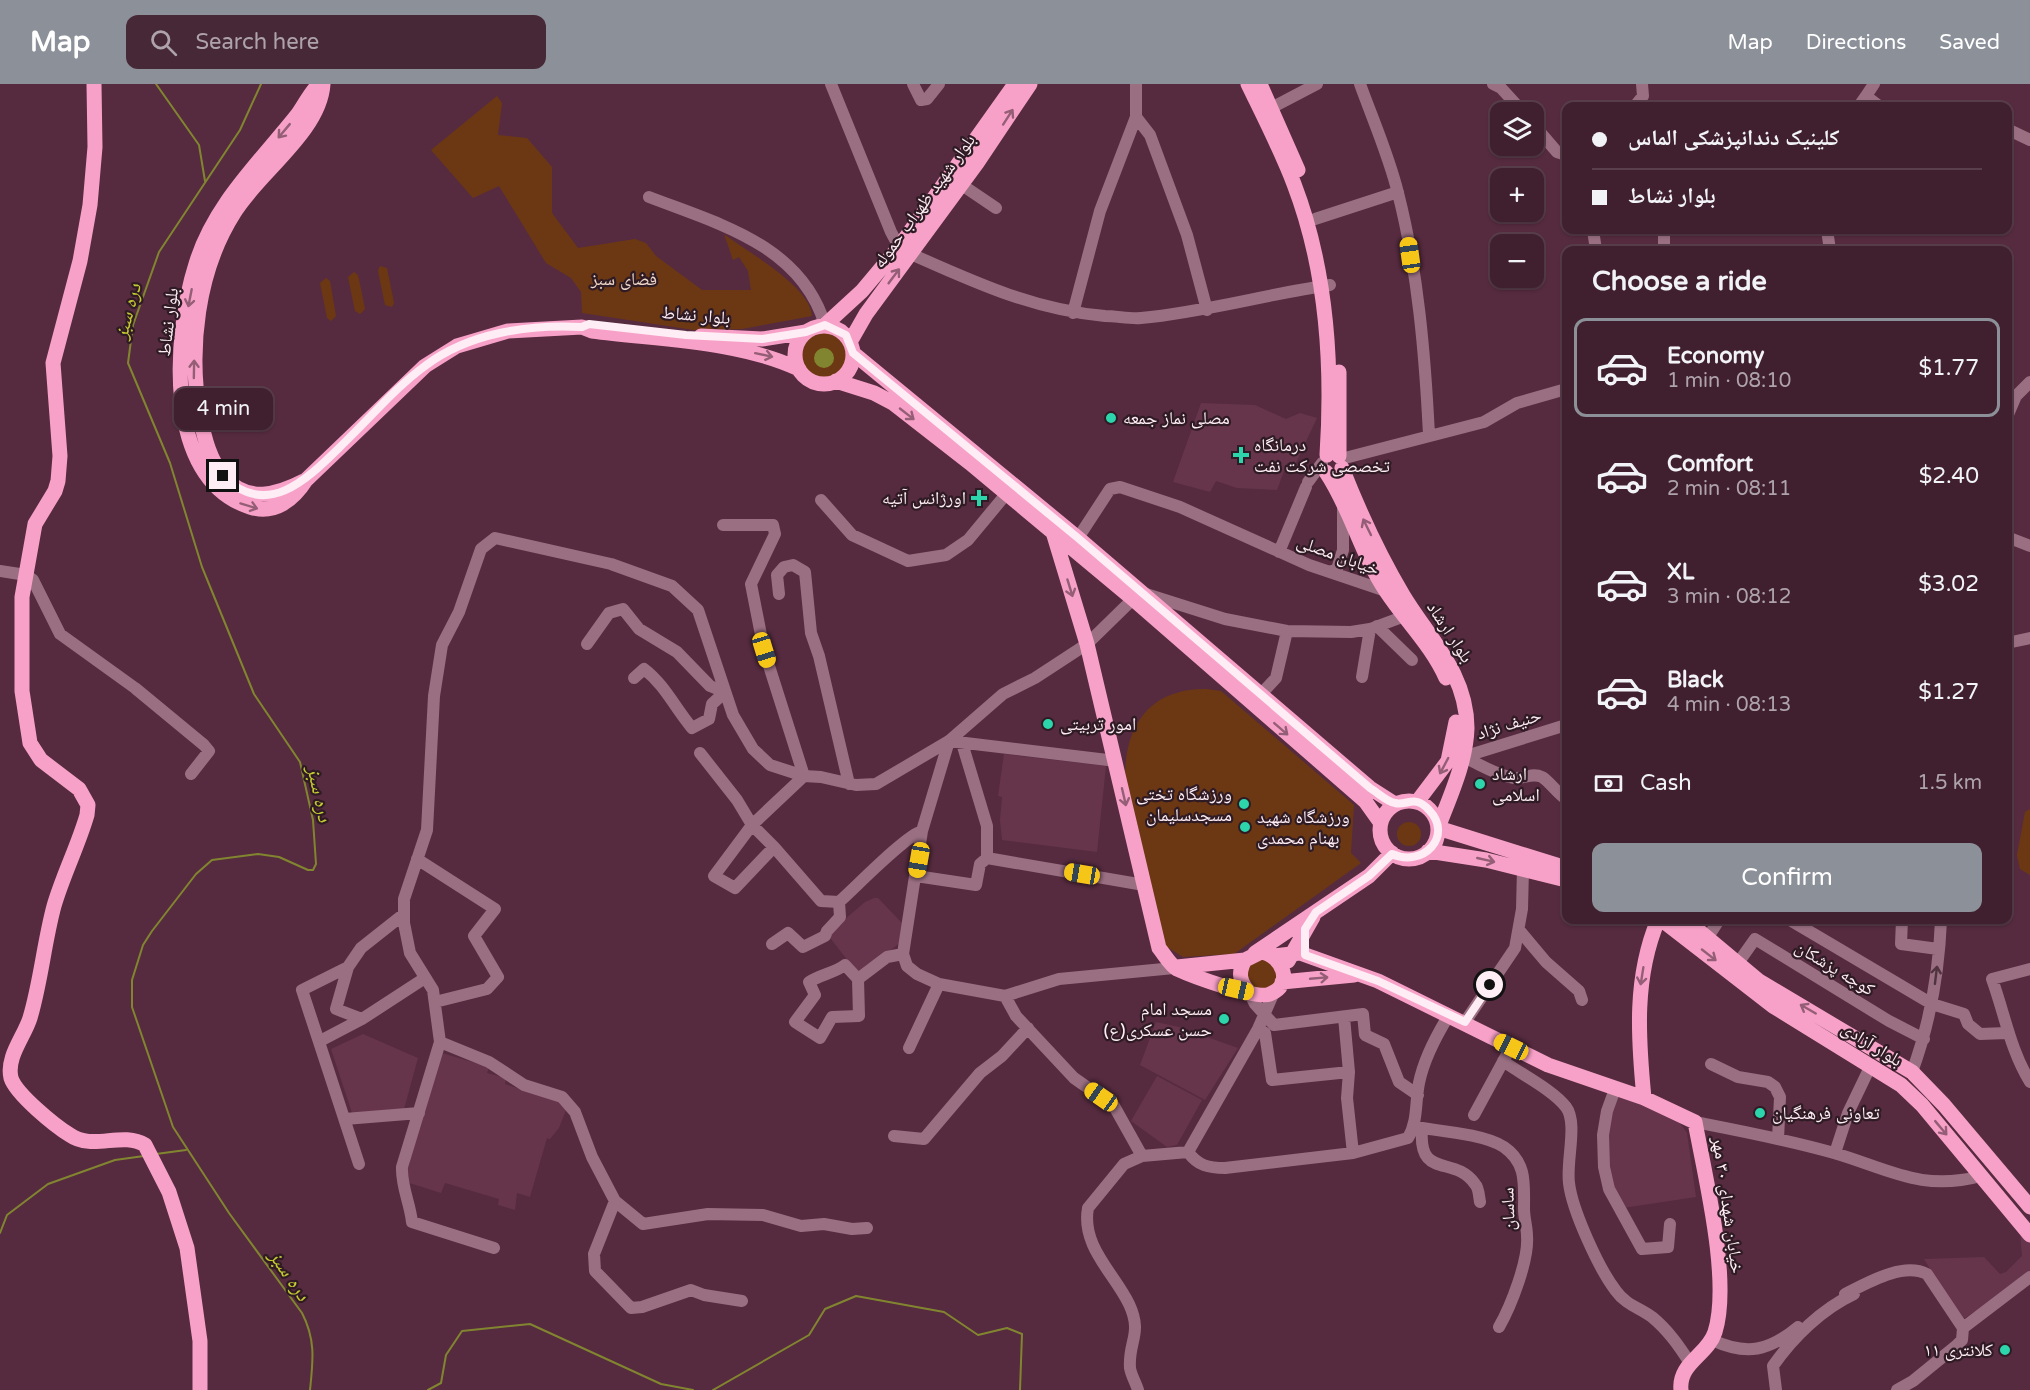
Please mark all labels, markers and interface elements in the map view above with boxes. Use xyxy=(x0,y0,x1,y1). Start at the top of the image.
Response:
search box xyxy=(126,15,546,69)
text: Map xyxy=(30,25,90,59)
icon: search xyxy=(147,26,180,59)
text: Search here xyxy=(195,29,319,55)
text: Map xyxy=(1727,30,1773,55)
text: Directions xyxy=(1806,30,1906,55)
text: Saved xyxy=(1939,30,2000,55)
map controls xyxy=(1490,102,1544,288)
button: layers xyxy=(1490,102,1544,156)
one-way arrow xyxy=(1002,109,1014,126)
one-way arrow xyxy=(277,123,290,139)
text: کلینیک دندانپزشکی الماس xyxy=(1628,125,1840,151)
street label: بلوار شهید ظهراب حموله xyxy=(868,130,980,272)
button: + xyxy=(1490,168,1544,222)
text: بلوار نشاط xyxy=(1628,183,1716,209)
button: − xyxy=(1490,234,1544,288)
car xyxy=(1399,236,1421,274)
text: Choose a ride xyxy=(1592,265,1767,298)
park label: فضای سبز xyxy=(590,268,657,290)
one-way arrow xyxy=(888,268,900,284)
water label: دره سبز xyxy=(109,280,147,344)
street label: بلوار نشاط xyxy=(153,286,183,358)
one-way arrow xyxy=(184,287,195,307)
street label: بلوار نشاط xyxy=(661,301,731,329)
icon: car xyxy=(1595,341,1649,395)
text: Economy xyxy=(1667,343,1764,369)
one-way arrow xyxy=(754,350,773,362)
text: $1.77 xyxy=(1918,355,1979,381)
one-way arrow xyxy=(188,359,200,379)
text: 1 min · 08:10 xyxy=(1667,369,1791,393)
callout: 4 min xyxy=(174,389,272,431)
text: 4 min xyxy=(197,397,250,421)
one-way arrow xyxy=(899,407,915,420)
place label: مصلی نماز جمعه xyxy=(1123,407,1230,429)
marker: مصلی نماز جمعه xyxy=(1104,411,1118,425)
place label: درمانگاه تخصصی شرکت نفت xyxy=(1254,434,1390,477)
marker: درمانگاه تخصصی شرکت نفت xyxy=(1232,446,1250,464)
icon: car xyxy=(1595,449,1649,503)
text: Comfort xyxy=(1667,451,1753,477)
route end xyxy=(209,462,236,489)
text: $2.40 xyxy=(1919,463,1979,489)
text: 2 min · 08:11 xyxy=(1667,477,1791,501)
place label: اورژانس آتیه xyxy=(882,487,966,509)
marker: اورژانس آتیه xyxy=(970,489,988,507)
one-way arrow xyxy=(239,501,258,512)
one-way arrow xyxy=(1361,519,1373,537)
street label: خیابان مصلی xyxy=(1294,530,1382,580)
icon: car xyxy=(1595,557,1649,611)
text: XL xyxy=(1667,559,1694,585)
text: $3.02 xyxy=(1918,571,1979,597)
one-way arrow xyxy=(1065,578,1076,597)
text: 3 min · 08:12 xyxy=(1667,585,1791,609)
street label: بلوار ارشاد xyxy=(1422,597,1478,667)
car xyxy=(750,630,778,670)
icon: car xyxy=(1595,665,1649,719)
text: Black xyxy=(1667,667,1724,693)
text: $1.27 xyxy=(1918,679,1979,705)
text: 4 min · 08:13 xyxy=(1667,693,1791,717)
street label: حنیف نژاد xyxy=(1474,704,1544,744)
place label: امور تربیتی xyxy=(1060,713,1136,735)
marker: امور تربیتی xyxy=(1041,717,1055,731)
one-way arrow xyxy=(1273,722,1289,735)
one-way arrow xyxy=(1438,757,1450,775)
water label: دره سبز xyxy=(301,762,337,825)
place label: ارشاد اسلامی xyxy=(1492,763,1540,806)
icon: cash xyxy=(1592,767,1625,800)
text: Cash xyxy=(1640,770,1692,796)
text: 1.5 km xyxy=(1917,771,1982,795)
marker: ارشاد اسلامی xyxy=(1473,777,1487,791)
place label: ورزشگاه تختی مسجدسلیمان xyxy=(1136,783,1232,826)
one-way arrow xyxy=(1119,787,1131,806)
marker: ورزشگاه تختی مسجدسلیمان xyxy=(1237,797,1251,811)
place label: ورزشگاه شهید بهنام محمدی xyxy=(1257,806,1350,850)
marker: ورزشگاه شهید بهنام محمدی xyxy=(1238,820,1252,834)
car xyxy=(907,841,931,879)
button: Confirm xyxy=(1592,843,1982,912)
one-way arrow xyxy=(1476,855,1495,866)
car xyxy=(1063,862,1101,886)
street label: کوچه پزشکان xyxy=(1791,936,1879,1001)
one-way arrow xyxy=(1700,949,1716,962)
one-way arrow xyxy=(1637,965,1648,985)
one-way arrow xyxy=(1930,966,1941,986)
route start xyxy=(1476,971,1503,998)
one-way arrow xyxy=(1309,972,1329,983)
car xyxy=(1216,976,1256,1002)
place label: مسجد امام حسن عسکری(ع) xyxy=(1104,998,1212,1041)
one-way arrow xyxy=(1800,1003,1817,1015)
marker: مسجد امام حسن عسکری(ع) xyxy=(1217,1012,1231,1026)
street label: بلوار آزادی xyxy=(1837,1017,1907,1071)
car xyxy=(1491,1031,1531,1063)
car xyxy=(1081,1079,1121,1115)
place label: تعاونی فرهنگیان xyxy=(1772,1102,1880,1124)
marker: تعاونی فرهنگیان xyxy=(1753,1106,1767,1120)
one-way arrow xyxy=(1934,1119,1947,1135)
street label: خیابان شهدای ۳۰ مهر xyxy=(1707,1134,1748,1275)
street label: ساسان xyxy=(1496,1187,1520,1231)
water label: دره سبز xyxy=(262,1244,315,1306)
place label: کلانتری ۱۱ xyxy=(1924,1339,1994,1361)
marker: کلانتری ۱۱ xyxy=(1998,1343,2012,1357)

